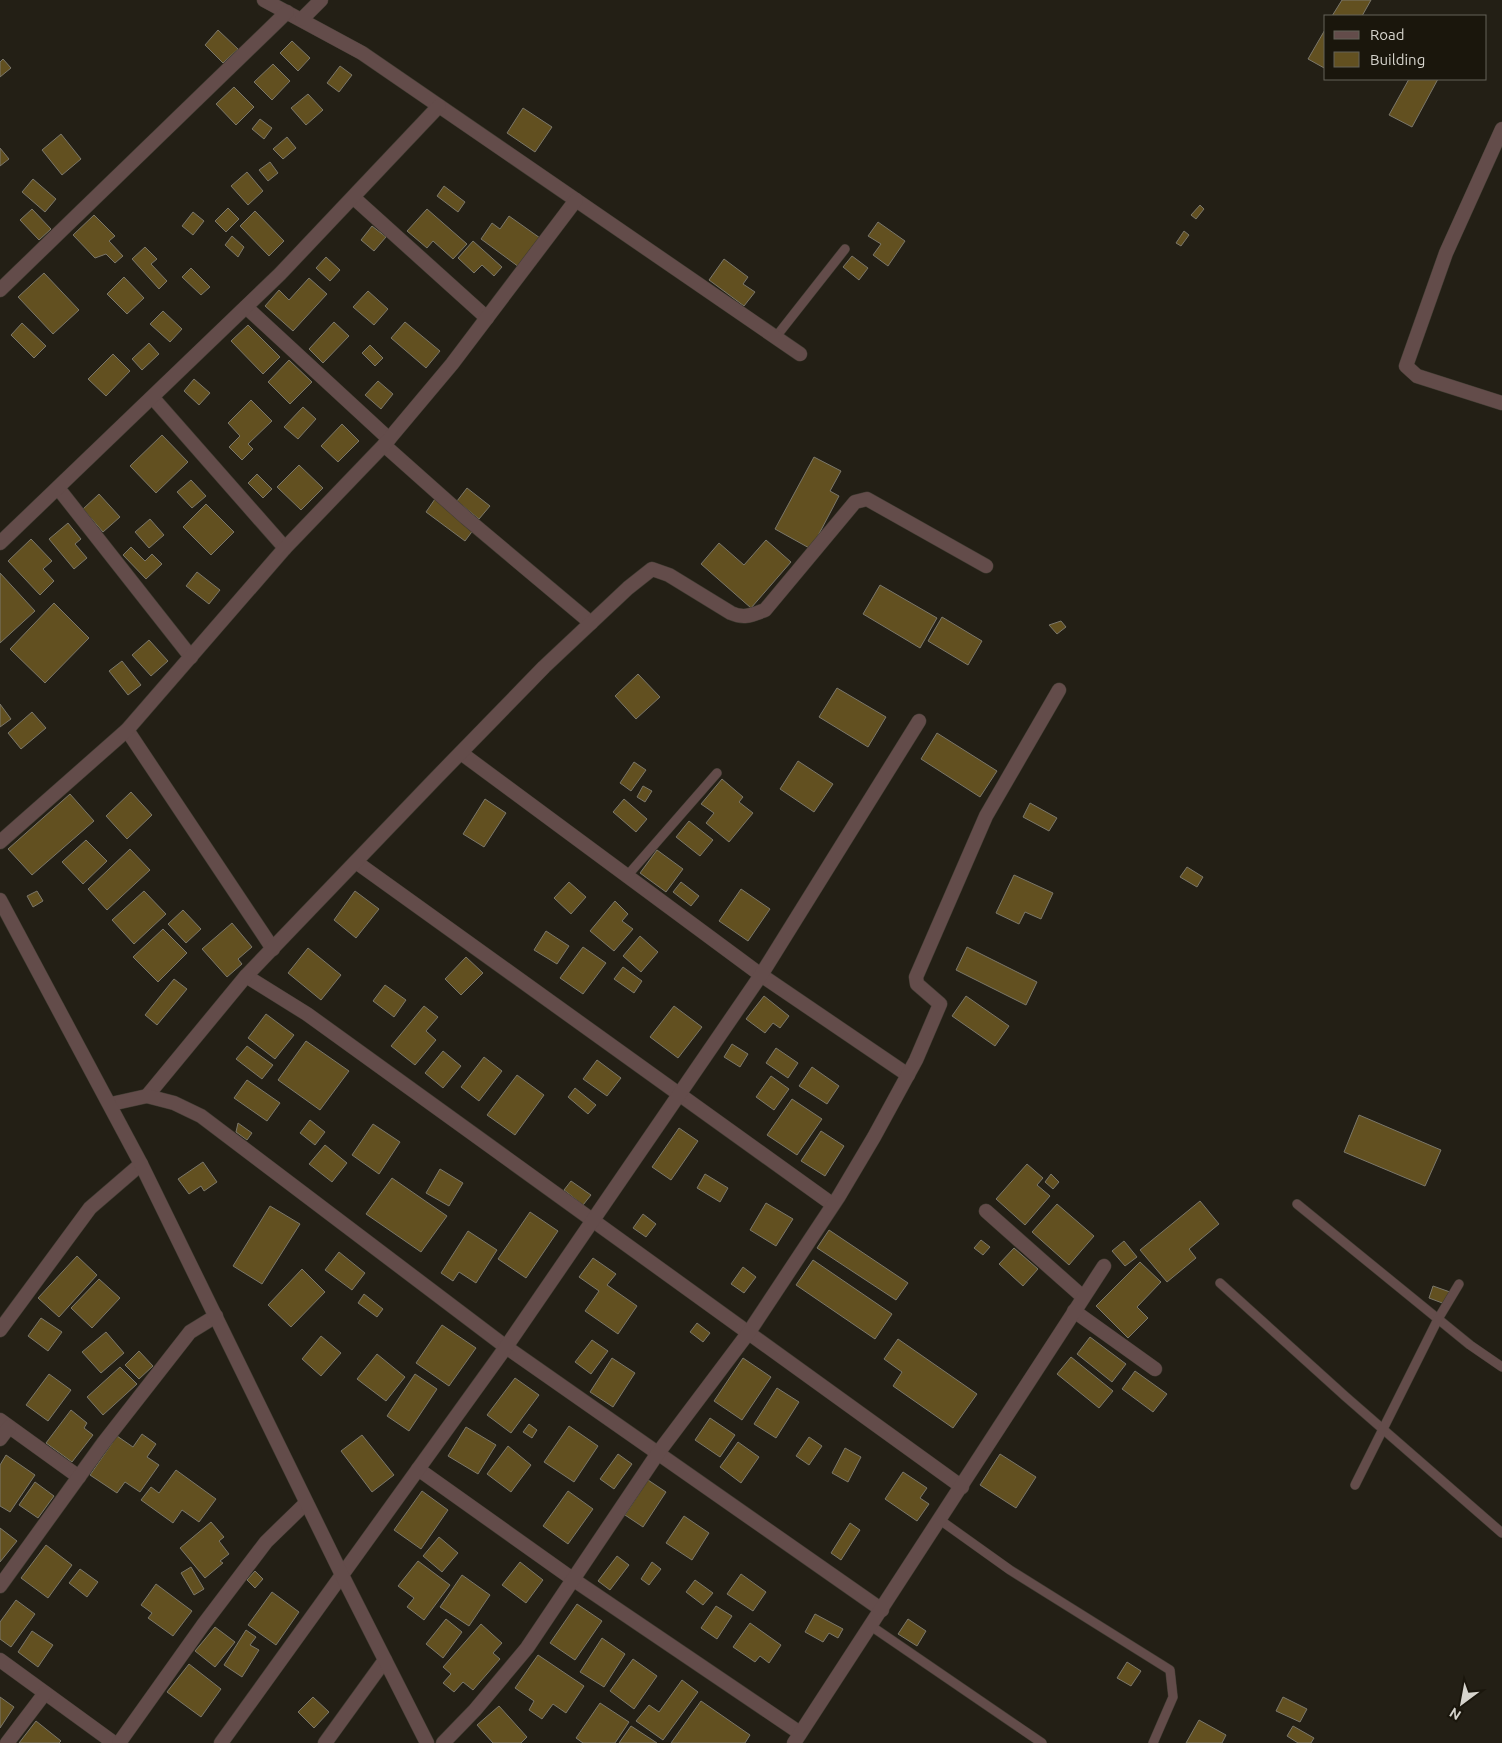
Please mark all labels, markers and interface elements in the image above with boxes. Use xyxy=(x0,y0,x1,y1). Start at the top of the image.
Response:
legend xyxy=(1324,15,1487,80)
text: Road xyxy=(1370,26,1405,43)
text: Building xyxy=(1370,51,1425,68)
north arrow xyxy=(1437,1678,1487,1728)
text: N xyxy=(1446,1704,1464,1724)

